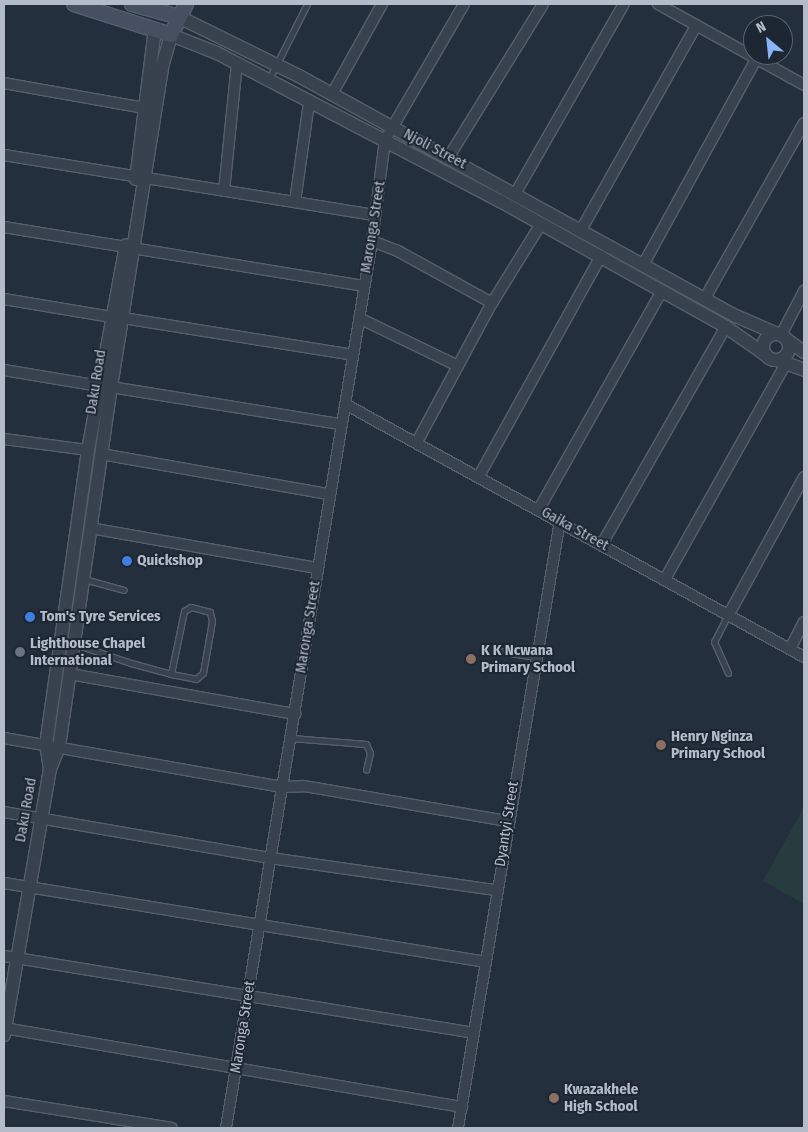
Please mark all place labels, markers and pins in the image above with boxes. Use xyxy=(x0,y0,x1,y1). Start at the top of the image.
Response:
place label: Quickshop xyxy=(137,552,203,570)
marker: Quickshop xyxy=(121,555,133,567)
place label: Tom's Tyre Services xyxy=(40,608,161,626)
marker: Tom's Tyre Services xyxy=(24,611,36,623)
place label: Lighthouse Chapel International xyxy=(30,634,145,669)
place label: K K Ncwana Primary School xyxy=(481,641,575,676)
marker: Lighthouse Chapel International xyxy=(14,646,26,658)
marker: K K Ncwana Primary School xyxy=(465,653,477,665)
place label: Henry Nginza Primary School xyxy=(671,727,765,762)
marker: Henry Nginza Primary School xyxy=(655,739,667,751)
place label: Kwazakhele High School xyxy=(564,1080,638,1115)
marker: Kwazakhele High School xyxy=(548,1092,560,1104)

